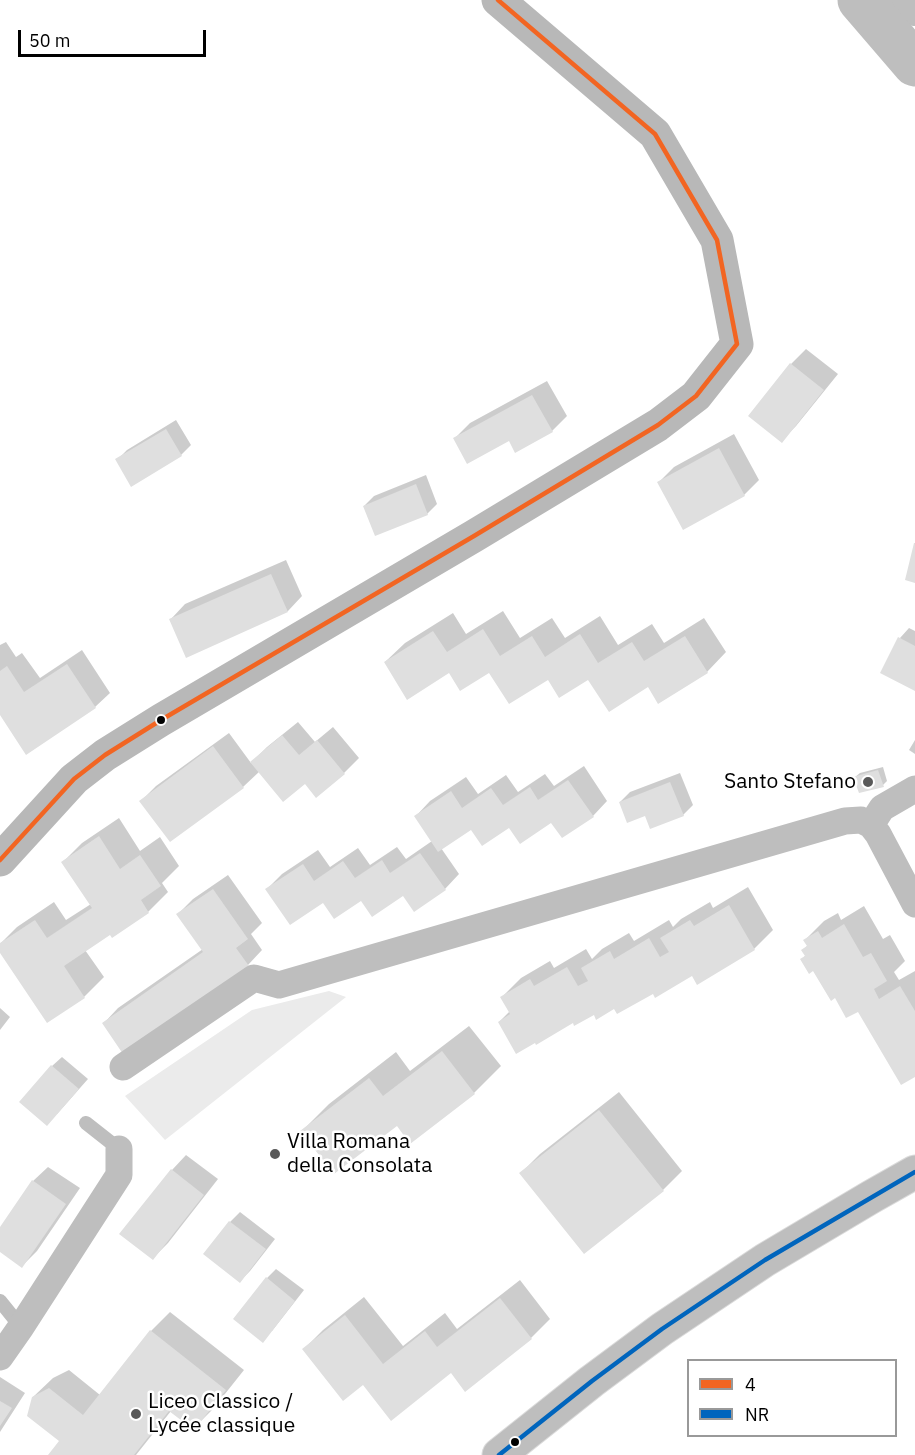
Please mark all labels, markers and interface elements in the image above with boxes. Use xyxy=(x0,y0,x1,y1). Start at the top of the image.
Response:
scale bar xyxy=(21,18,208,56)
text: 50 m xyxy=(29,29,71,52)
unlabelled marker xyxy=(155,714,167,726)
place label: Santo Stefano xyxy=(724,769,856,795)
marker: Santo Stefano xyxy=(861,775,875,789)
place label: Villa Romana della Consolata xyxy=(287,1129,432,1179)
marker: Villa Romana della Consolata xyxy=(268,1147,282,1161)
legend xyxy=(687,1359,897,1437)
text: 4 xyxy=(745,1373,756,1396)
place label: Liceo Classico / Lycée classique xyxy=(148,1389,295,1439)
text: NR xyxy=(745,1403,769,1426)
marker: Liceo Classico / Lycée classique xyxy=(129,1407,143,1421)
unlabelled marker xyxy=(509,1436,521,1448)

